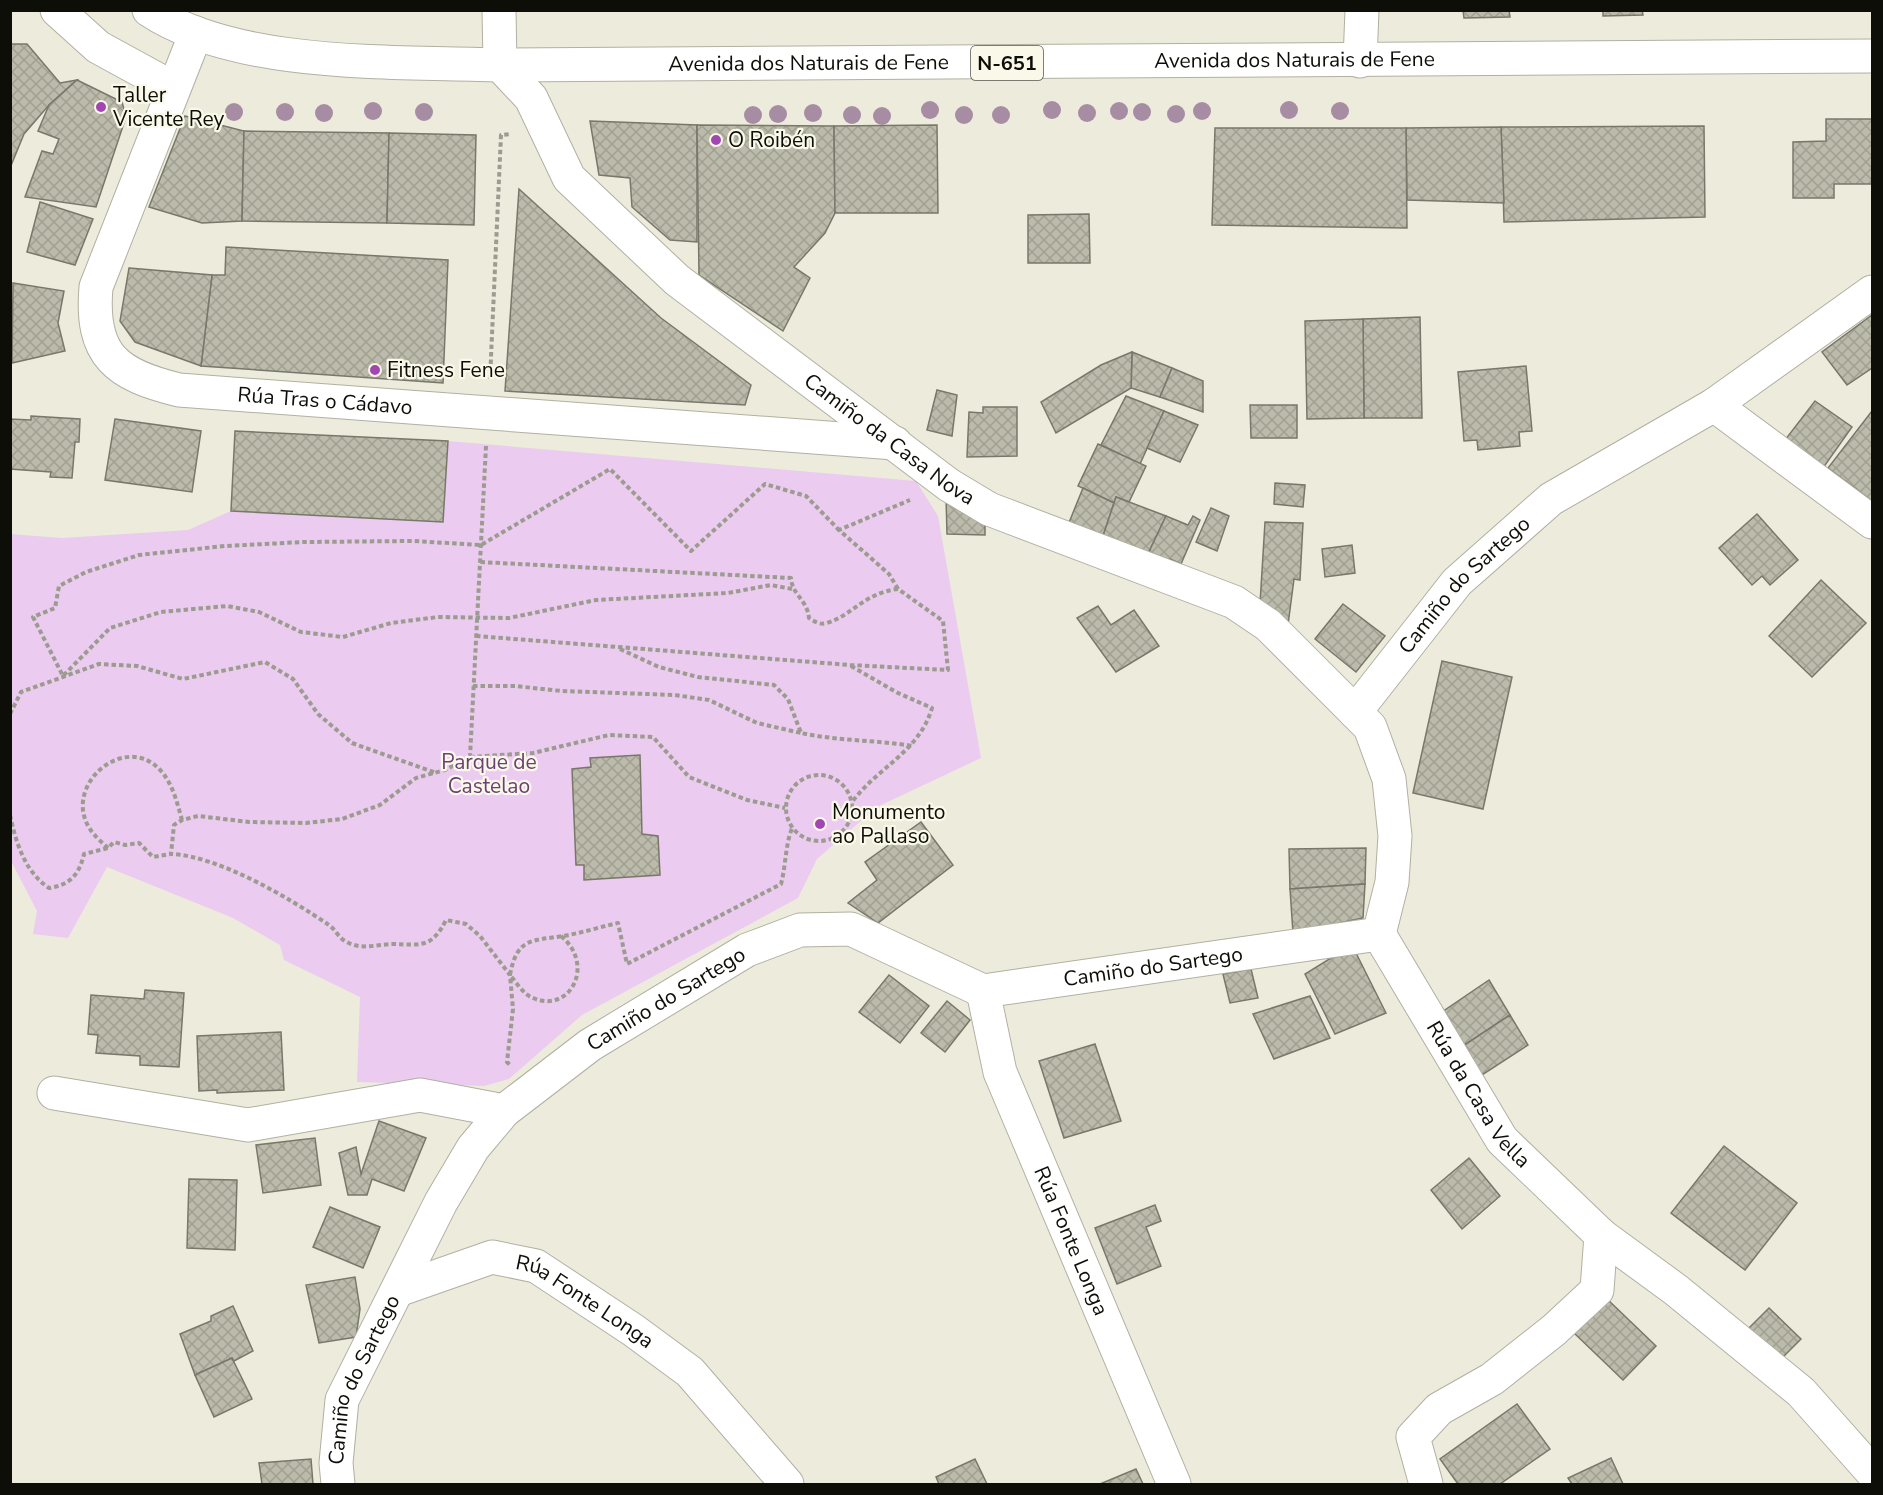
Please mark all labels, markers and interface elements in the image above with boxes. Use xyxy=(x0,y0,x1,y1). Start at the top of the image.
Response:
street label: Avenida dos Naturais de Fene xyxy=(1154,45,1435,75)
road number: N-651 xyxy=(971,46,1043,80)
street label: Avenida dos Naturais de Fene xyxy=(668,48,949,78)
place label: Taller Vicente Rey xyxy=(112,81,225,133)
marker: Taller Vicente Rey xyxy=(94,100,108,114)
place label: O Roibén xyxy=(728,126,815,154)
marker: O Roibén xyxy=(709,133,723,147)
place label: Fitness Fene xyxy=(387,356,505,384)
marker: Fitness Fene xyxy=(368,363,382,377)
street label: Camiño da Casa Nova xyxy=(798,367,980,511)
street label: Rúa Tras o Cádavo xyxy=(237,380,413,421)
street label: Camiño do Sartego xyxy=(1392,510,1536,660)
park label: Parque de Castelao xyxy=(441,748,537,800)
place label: Monumento ao Pallaso xyxy=(832,798,945,850)
marker: Monumento ao Pallaso xyxy=(813,817,827,831)
street label: Camiño do Sartego xyxy=(581,940,751,1058)
street label: Camiño do Sartego xyxy=(1062,940,1244,993)
street label: Rúa da Casa Vella xyxy=(1420,1016,1537,1174)
street label: Rúa Fonte Longa xyxy=(1027,1162,1115,1320)
street label: Rúa Fonte Longa xyxy=(513,1248,660,1355)
street label: Camiño do Sartego xyxy=(322,1290,406,1466)

